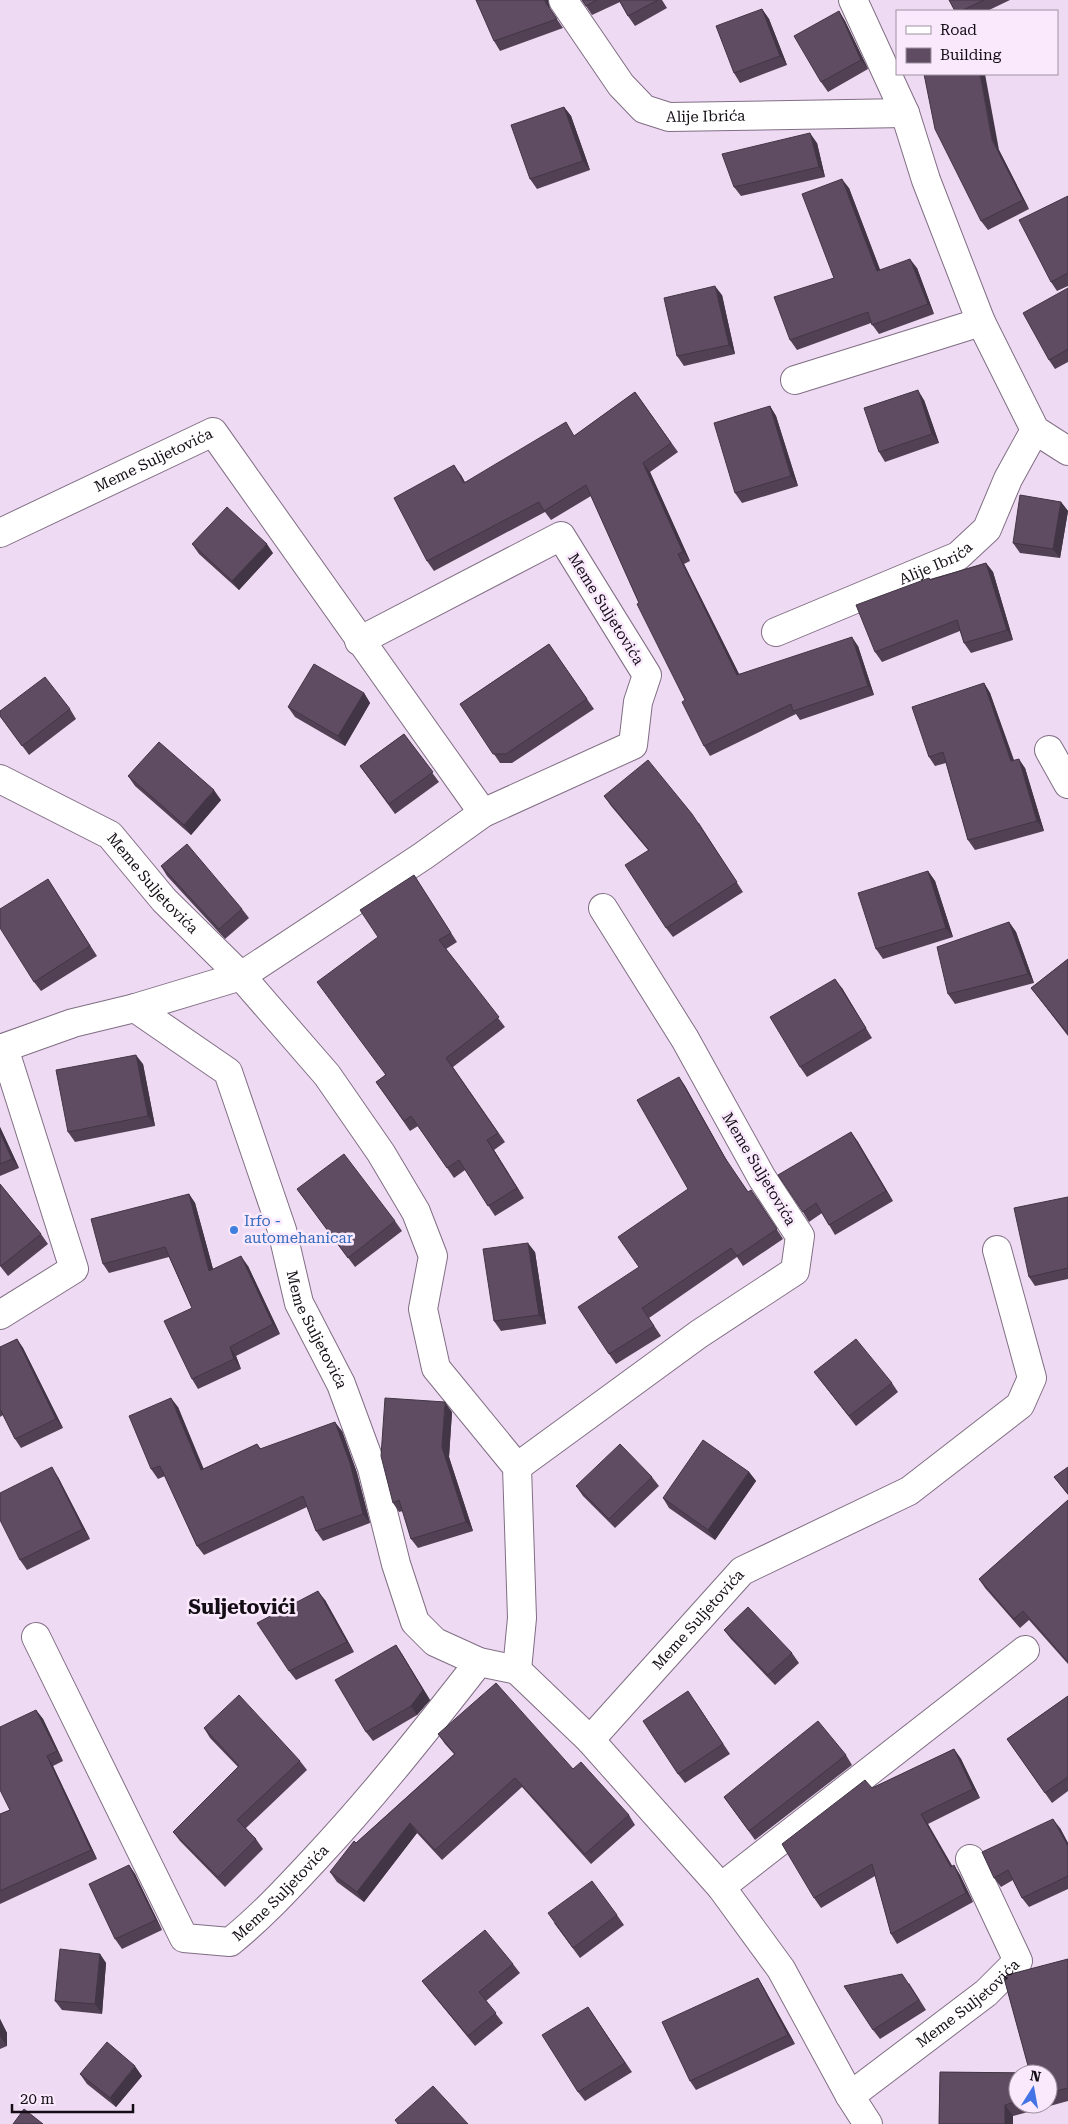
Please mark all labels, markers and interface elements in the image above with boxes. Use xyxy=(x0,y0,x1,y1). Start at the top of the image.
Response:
legend xyxy=(896,10,1058,75)
text: Road xyxy=(940,21,977,39)
text: Building xyxy=(940,46,1002,64)
street label: Alije Ibrića xyxy=(666,107,746,126)
street label: Meme Suljetovića xyxy=(92,424,216,496)
street label: Alije Ibrića xyxy=(896,538,976,589)
street label: Meme Suljetovića xyxy=(564,550,648,668)
street label: Meme Suljetovića xyxy=(103,829,202,938)
street label: Meme Suljetovića xyxy=(718,1109,800,1229)
place label: Irfo - automehanicar xyxy=(244,1212,353,1247)
marker: Irfo - automehanicar xyxy=(228,1224,240,1236)
street label: Meme Suljetovića xyxy=(283,1269,351,1391)
street label: Meme Suljetovića xyxy=(649,1566,748,1673)
district label: Suljetovići xyxy=(188,1595,296,1619)
street label: Meme Suljetovića xyxy=(229,1841,332,1945)
street label: Meme Suljetovića xyxy=(913,1956,1023,2051)
north arrow xyxy=(1008,2064,1058,2114)
text: N xyxy=(1029,2067,1043,2085)
scale bar xyxy=(12,2082,134,2114)
text: 20 m xyxy=(20,2090,55,2108)

